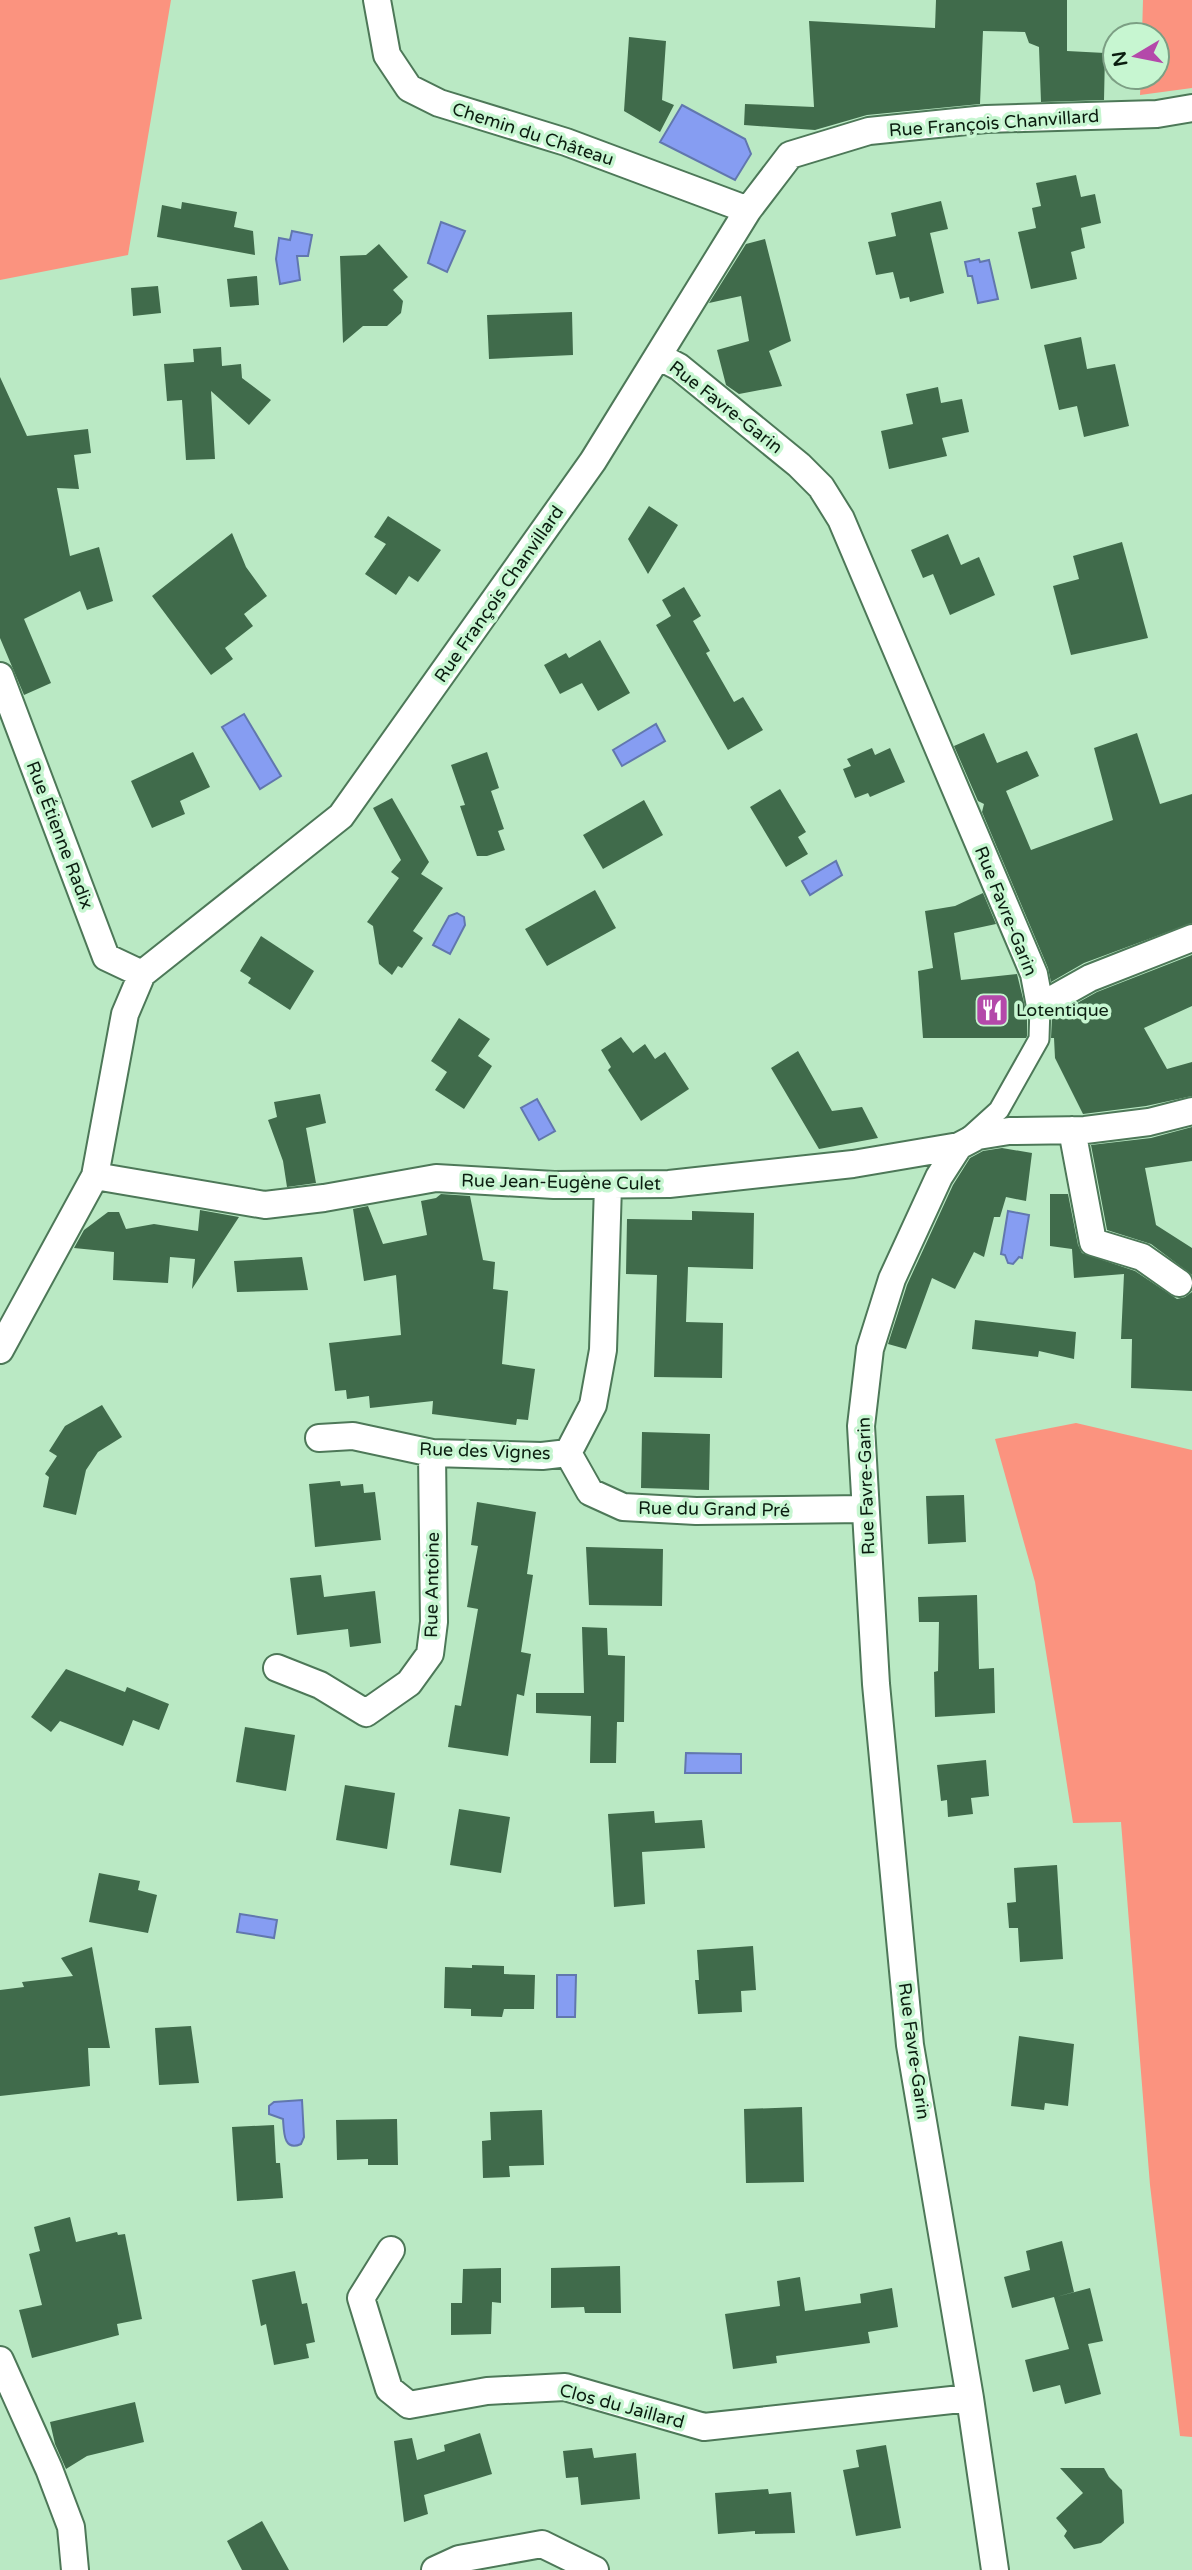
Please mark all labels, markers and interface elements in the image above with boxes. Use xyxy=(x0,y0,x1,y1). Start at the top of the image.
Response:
north arrow xyxy=(1101,21,1171,91)
text: N xyxy=(1108,49,1132,68)
street label: Chemin du Château xyxy=(449,97,617,171)
street label: Rue François Chanvillard xyxy=(888,105,1100,141)
street label: Rue Favre-Garin xyxy=(665,356,787,458)
street label: Rue François Chanvillard xyxy=(430,501,568,687)
street label: Rue Étienne Radix xyxy=(22,758,98,912)
street label: Rue Favre-Garin xyxy=(970,843,1042,979)
restaurant icon: Lotentique xyxy=(973,991,1011,1029)
place label: Lotentique xyxy=(1016,999,1109,1021)
street label: Rue Jean-Eugène Culet xyxy=(461,1169,661,1195)
street label: Rue Favre-Garin xyxy=(853,1417,879,1555)
street label: Rue des Vignes xyxy=(419,1438,551,1464)
street label: Rue du Grand Pré xyxy=(638,1497,790,1521)
street label: Rue Antoine xyxy=(420,1532,444,1638)
street label: Rue Favre-Garin xyxy=(894,1981,934,2121)
street label: Clos du Jaillard xyxy=(557,2379,687,2433)

